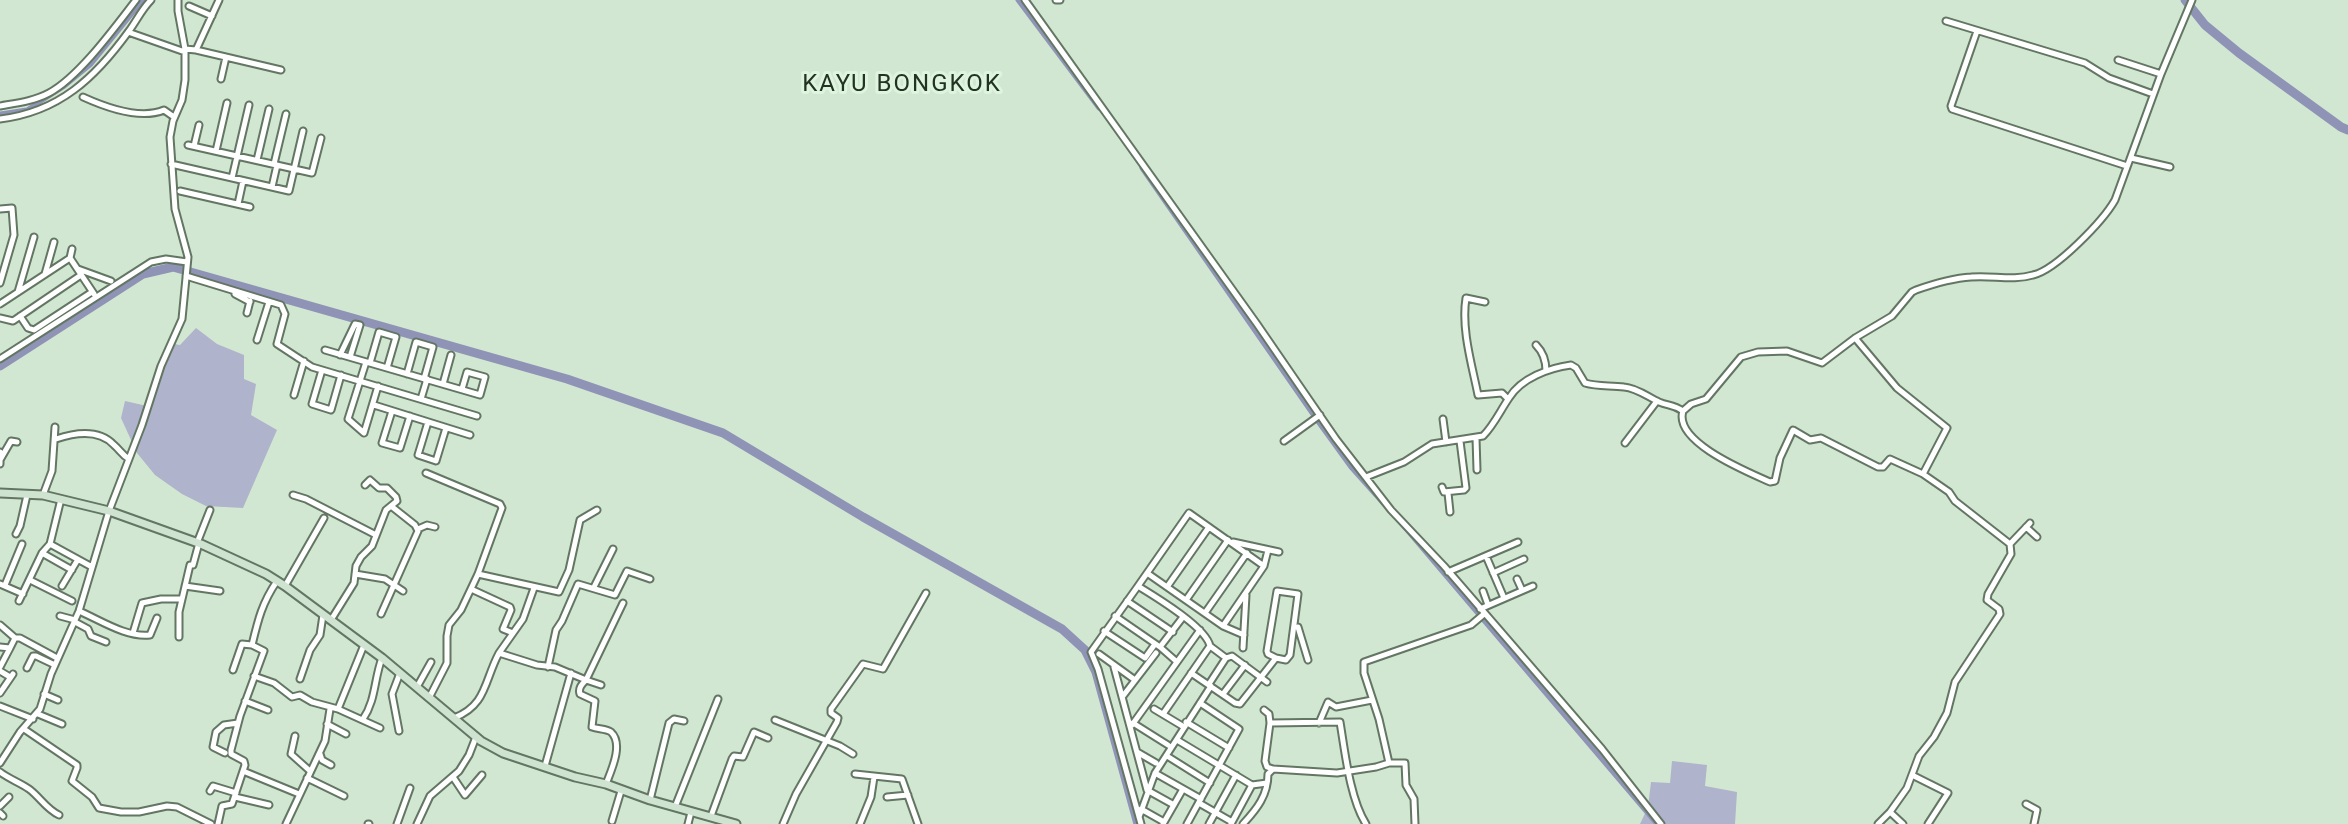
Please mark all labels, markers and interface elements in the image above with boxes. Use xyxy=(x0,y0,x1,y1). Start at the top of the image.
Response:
district label: KAYU BONGKOK xyxy=(802,71,1002,99)

